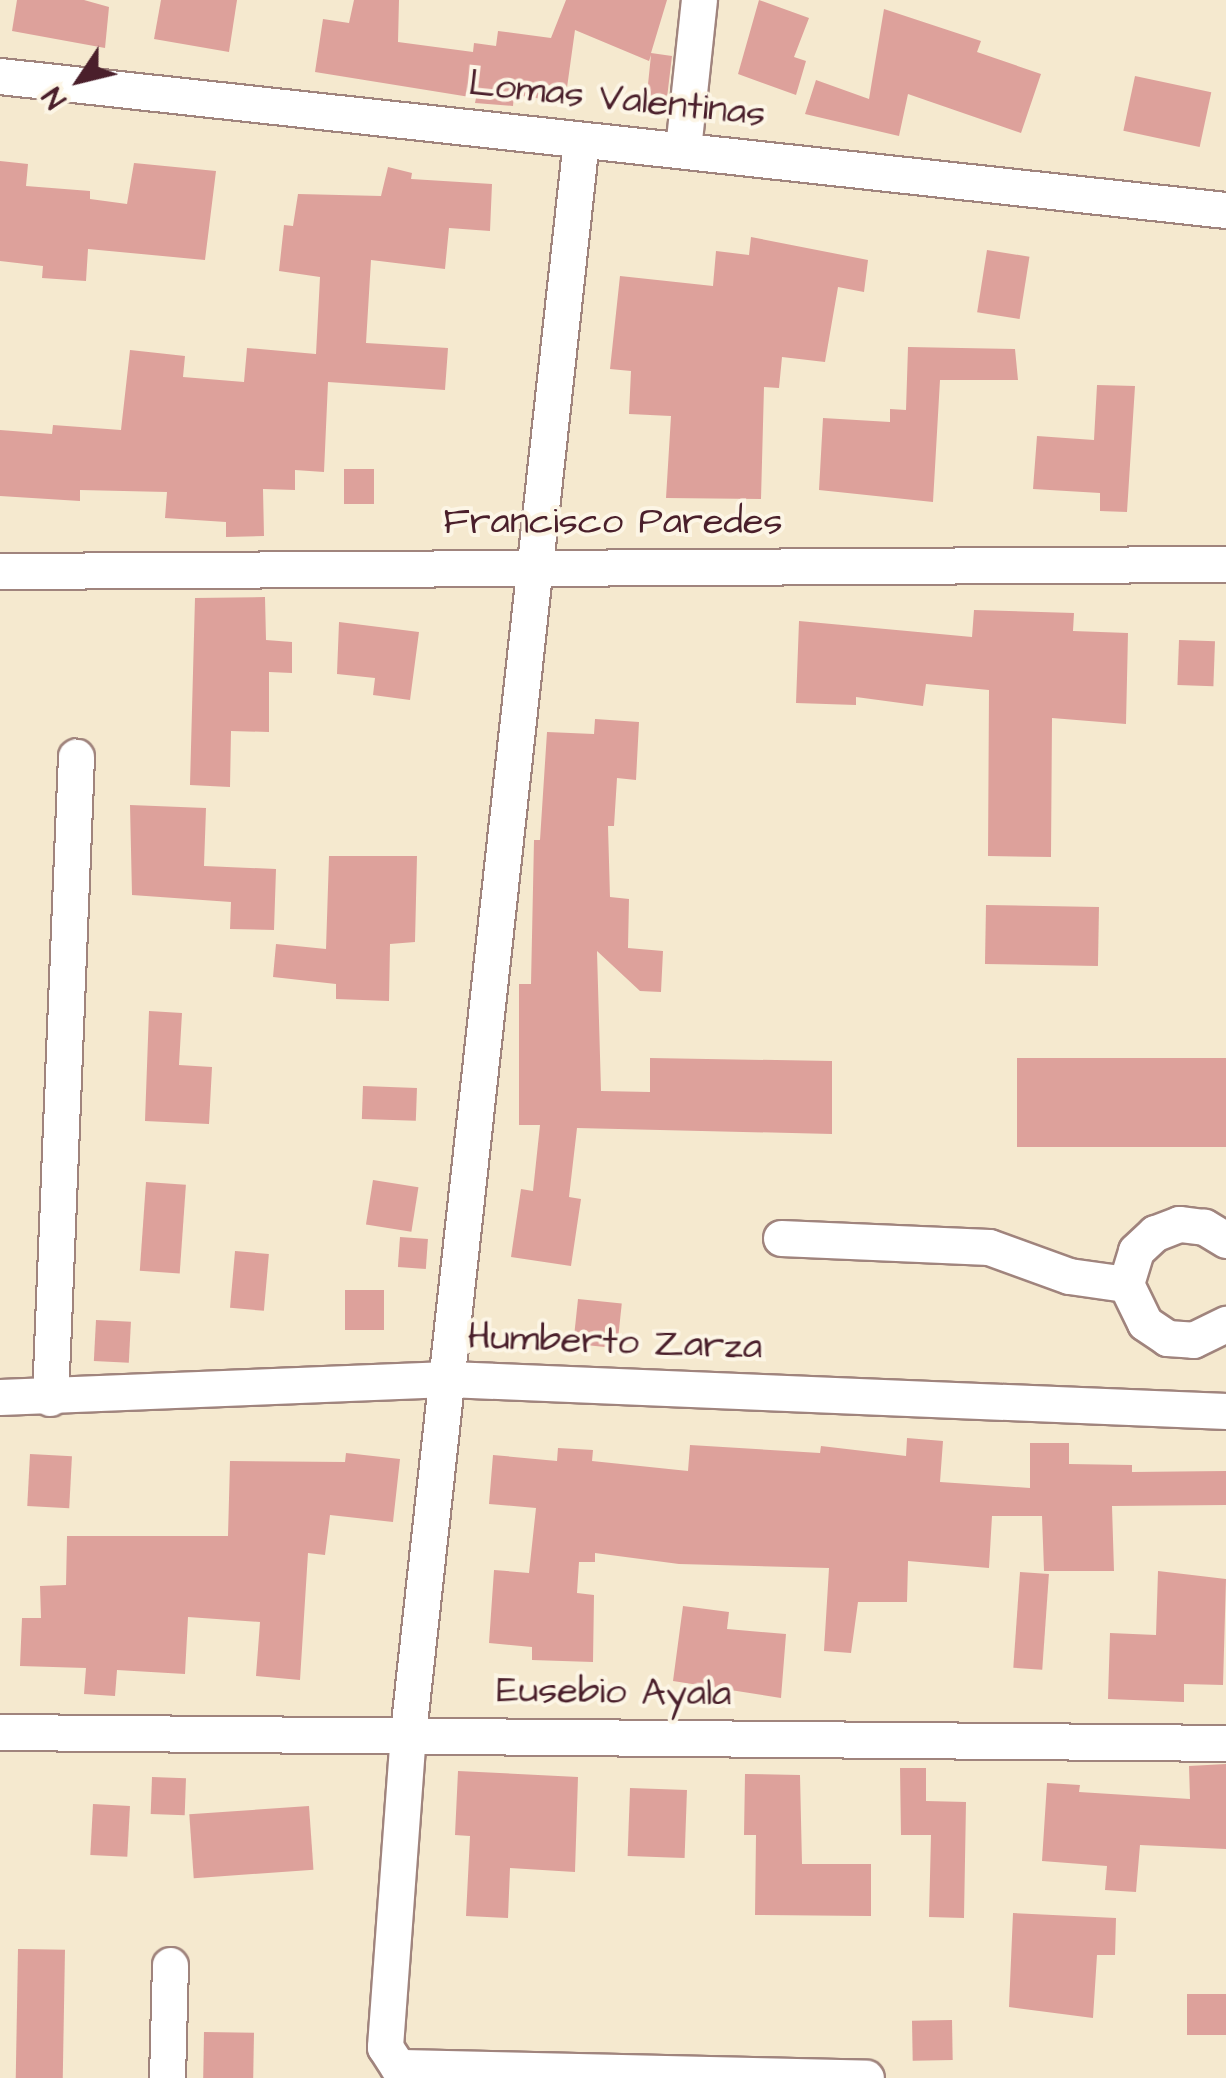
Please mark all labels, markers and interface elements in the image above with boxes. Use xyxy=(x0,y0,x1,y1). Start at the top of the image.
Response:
north arrow xyxy=(30,30,130,130)
street label: Lomas Valentinas xyxy=(466,62,768,138)
text: N xyxy=(34,79,76,116)
street label: Francisco Paredes xyxy=(443,500,783,546)
street label: Humberto Zarza xyxy=(467,1315,763,1371)
street label: Eusebio Ayala xyxy=(496,1668,732,1718)

